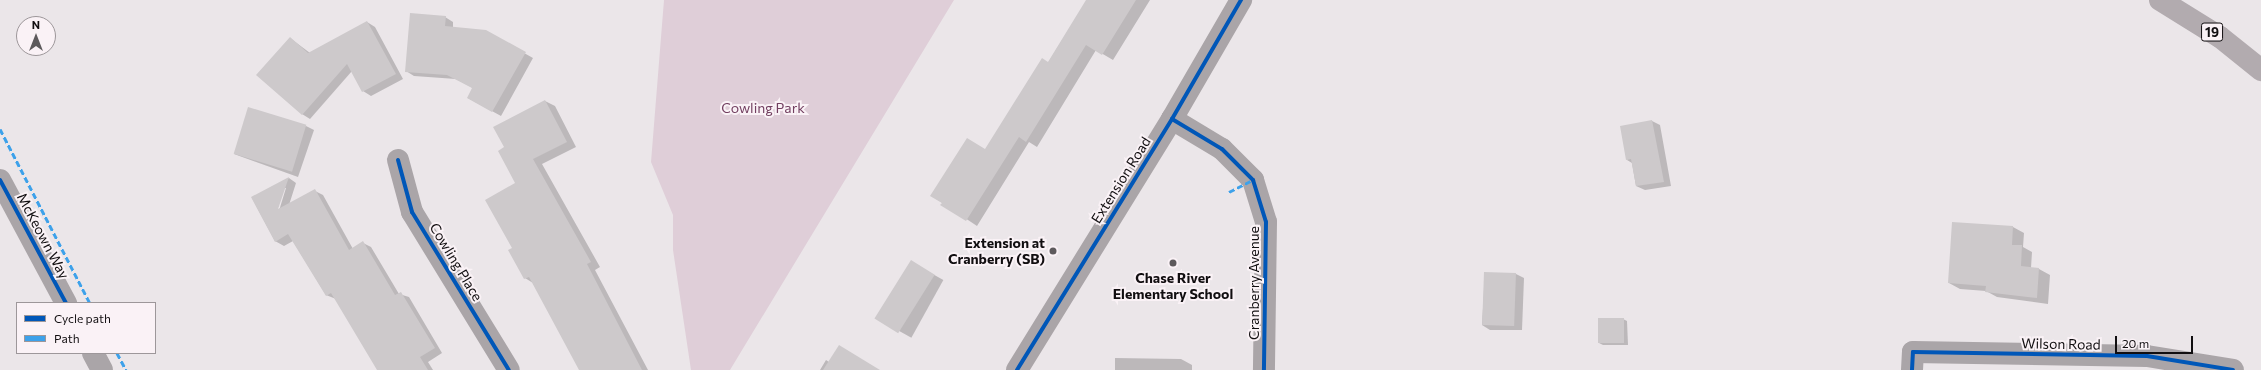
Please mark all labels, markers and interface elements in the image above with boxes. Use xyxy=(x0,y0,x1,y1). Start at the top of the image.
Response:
north arrow xyxy=(16,16,56,56)
text: N xyxy=(32,18,40,31)
road number: 19 xyxy=(2201,21,2223,43)
park label: Cowling Park xyxy=(721,100,805,116)
street label: Extension Road xyxy=(1088,134,1154,226)
street label: McKeown Way xyxy=(13,190,73,282)
street label: Cowling Place xyxy=(426,220,486,304)
street label: Cranberry Avenue xyxy=(1246,226,1262,340)
place label: Extension at Cranberry (SB) xyxy=(948,235,1045,268)
marker: Extension at Cranberry (SB) xyxy=(1048,246,1058,256)
marker: Chase River Elementary School xyxy=(1168,258,1178,268)
place label: Chase River Elementary School xyxy=(1113,270,1233,302)
legend xyxy=(16,302,156,354)
text: Cycle path xyxy=(54,311,111,325)
scale bar xyxy=(2117,328,2195,354)
text: Path xyxy=(54,331,80,345)
street label: Wilson Road xyxy=(2021,335,2101,353)
text: 20 m xyxy=(2122,336,2149,350)

